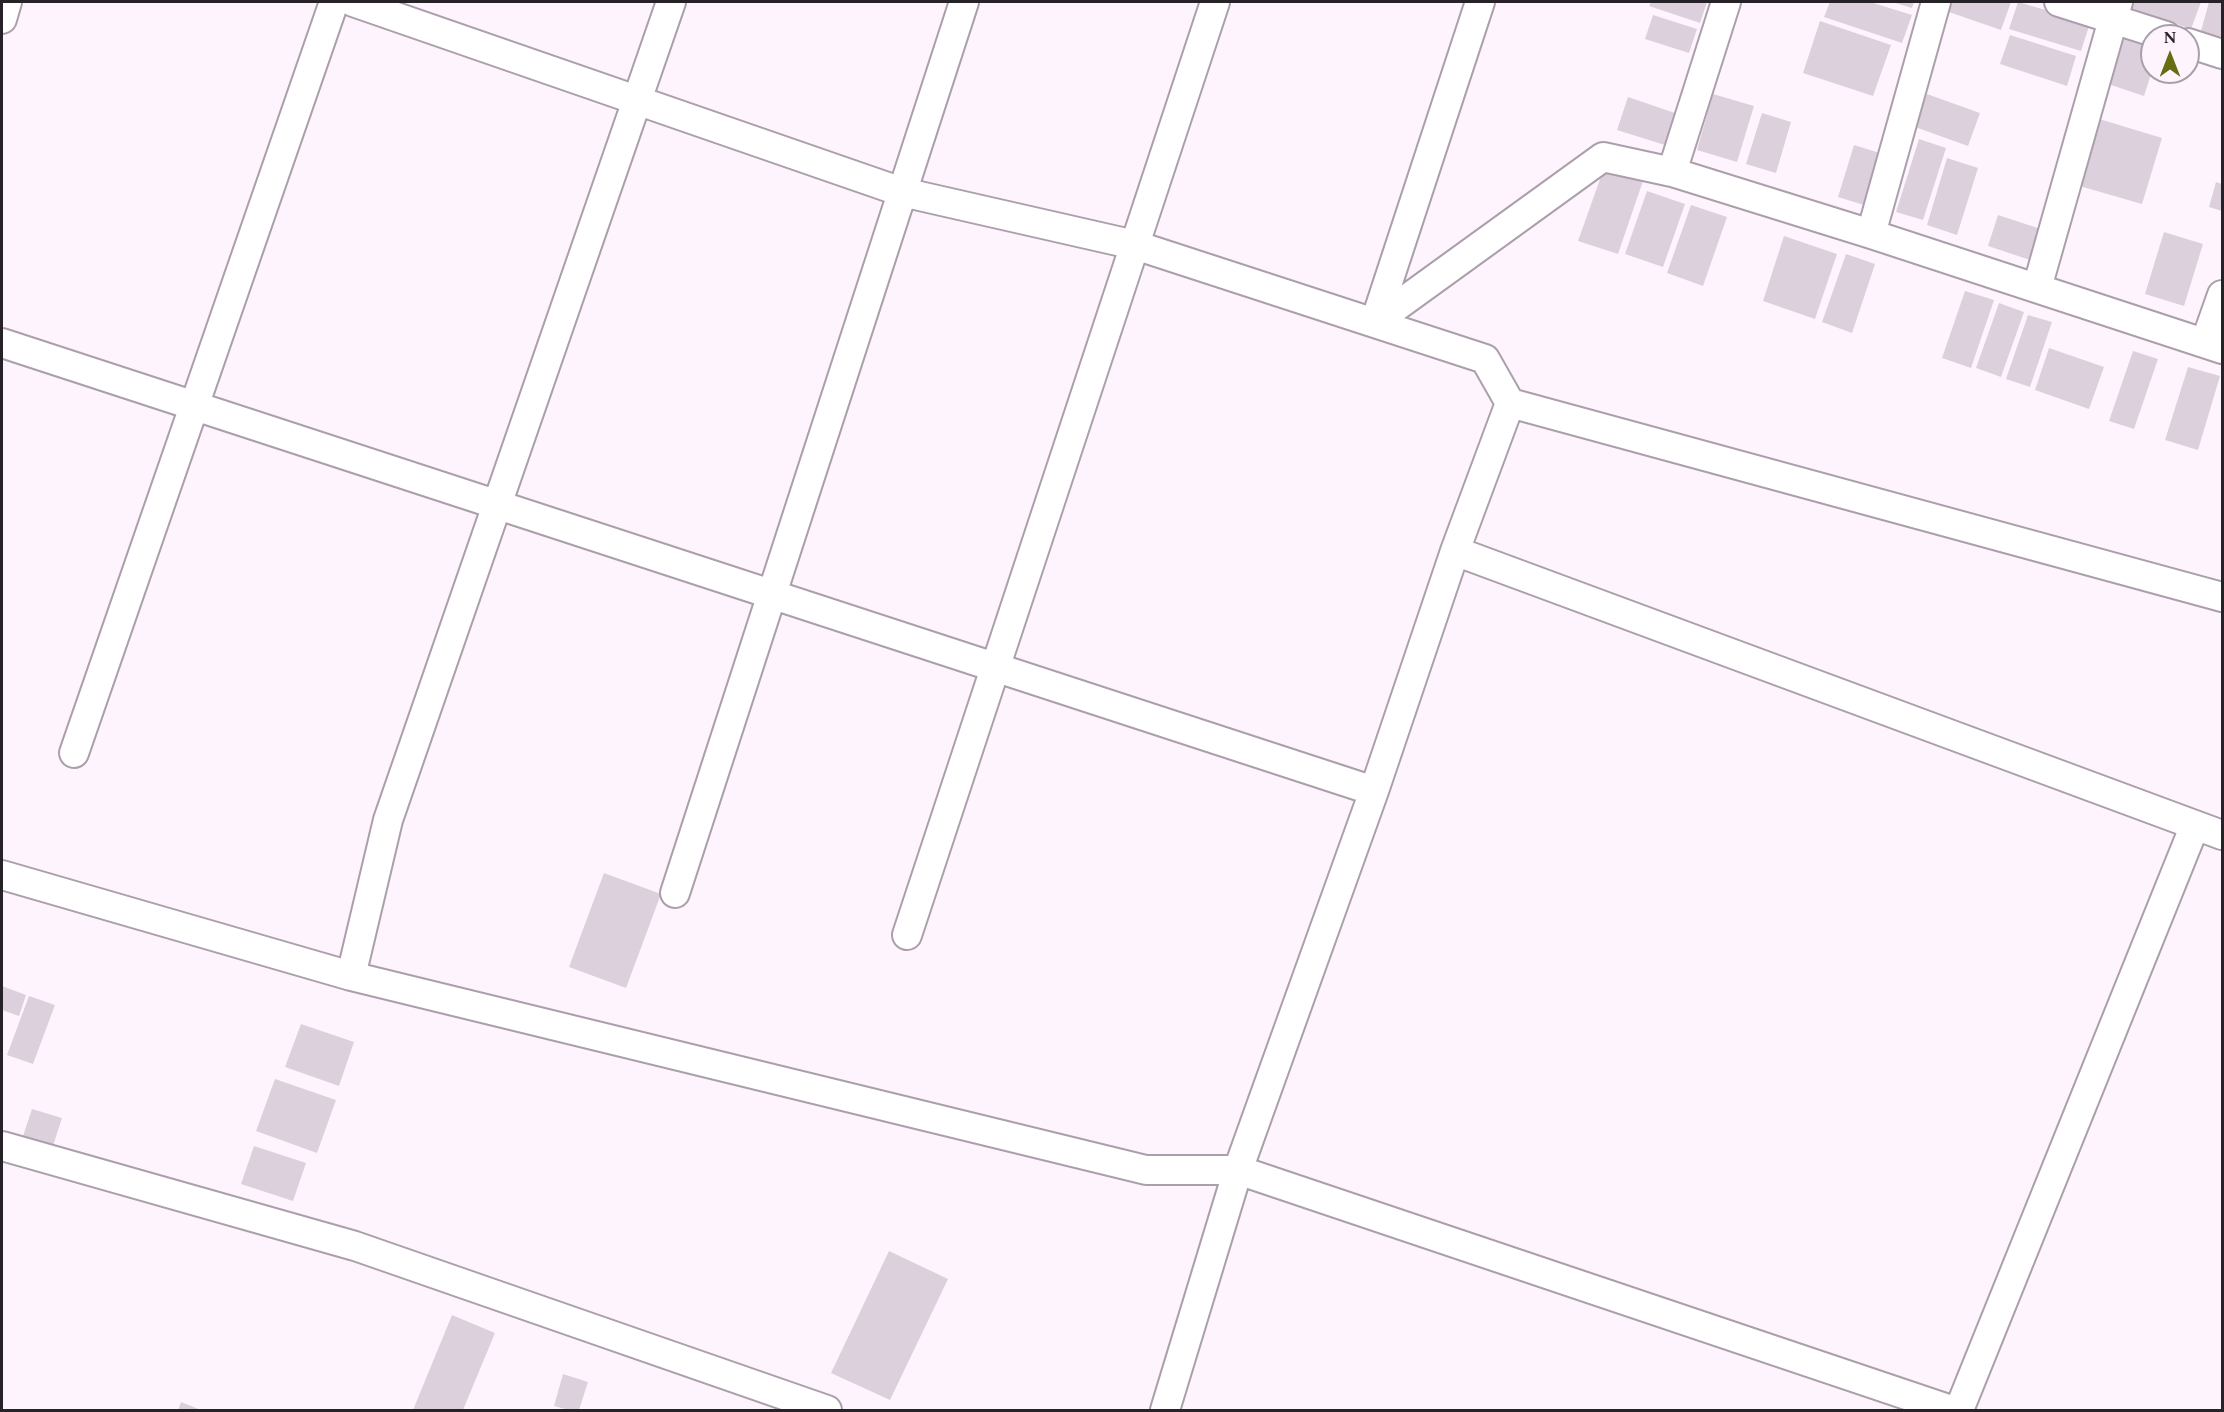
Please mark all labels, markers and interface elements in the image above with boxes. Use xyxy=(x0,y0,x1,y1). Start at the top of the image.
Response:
north arrow xyxy=(2140,24,2200,84)
text: N xyxy=(2163,26,2177,50)

